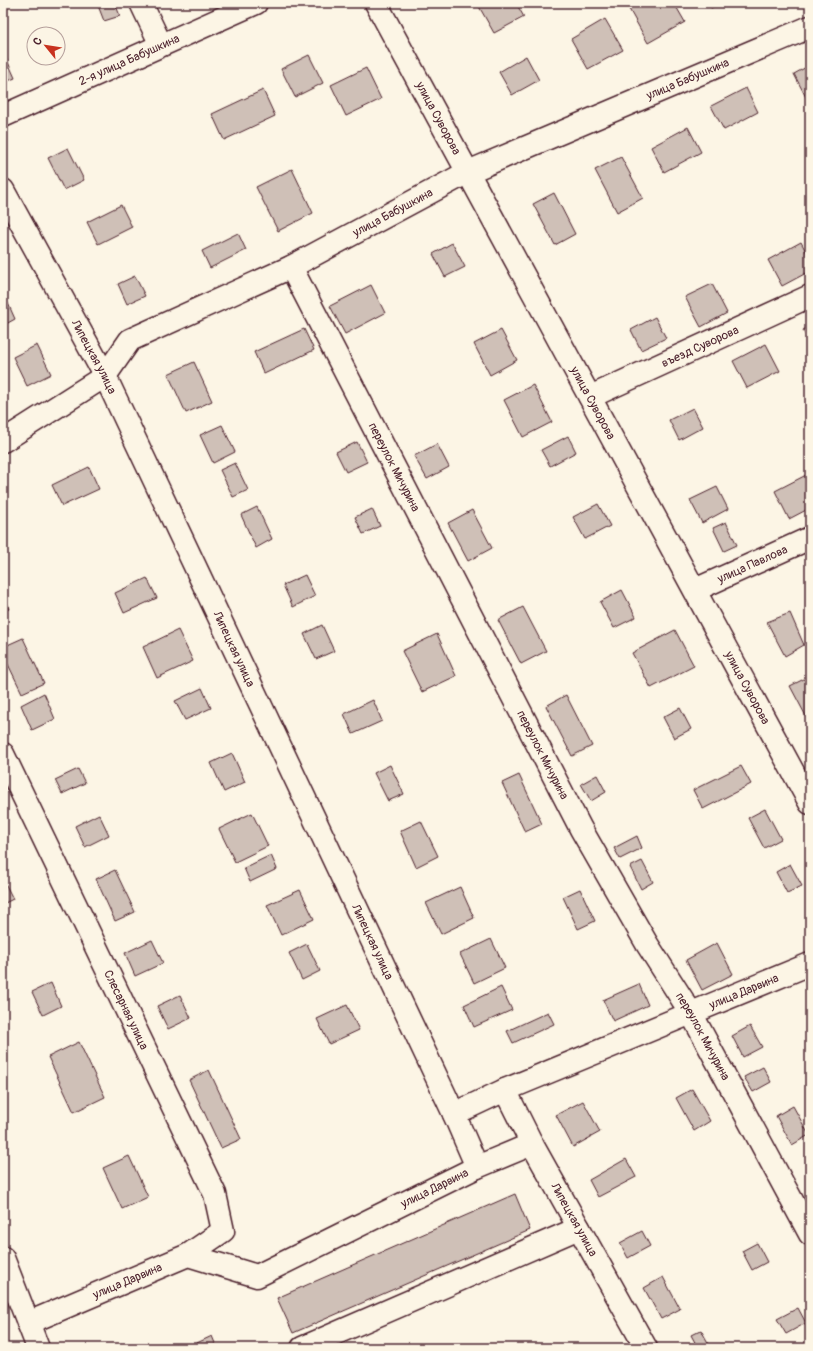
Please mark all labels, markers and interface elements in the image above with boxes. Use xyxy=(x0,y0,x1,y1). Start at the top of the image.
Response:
north arrow xyxy=(26,26,66,66)
street label: 2-я улица Бабушкина xyxy=(76,31,182,89)
text: С xyxy=(30,35,45,47)
street label: улица Бабушкина xyxy=(643,55,732,103)
street label: улица Суворова xyxy=(412,78,465,158)
street label: улица Бабушкина xyxy=(349,185,436,240)
street label: Липецкая улица xyxy=(68,316,120,397)
street label: въезд Суворова xyxy=(659,322,741,371)
street label: улица Суворова xyxy=(567,363,619,442)
street label: переулок Мичурина xyxy=(365,420,424,514)
street label: улица Павлова xyxy=(714,541,790,587)
street label: Липецкая улица xyxy=(209,608,259,690)
street label: улица Суворова xyxy=(721,648,774,727)
street label: переулок Мичурина xyxy=(514,708,572,802)
street label: Липецкая улица xyxy=(348,901,397,982)
street label: Слесарная улица xyxy=(101,968,152,1053)
street label: улица Дарвина xyxy=(706,970,781,1013)
street label: переулок Мичурина xyxy=(672,990,733,1083)
street label: улица Дарвина xyxy=(397,1165,471,1212)
street label: Липецкая улица xyxy=(547,1179,601,1259)
street label: улица Дарвина xyxy=(90,1259,165,1302)

